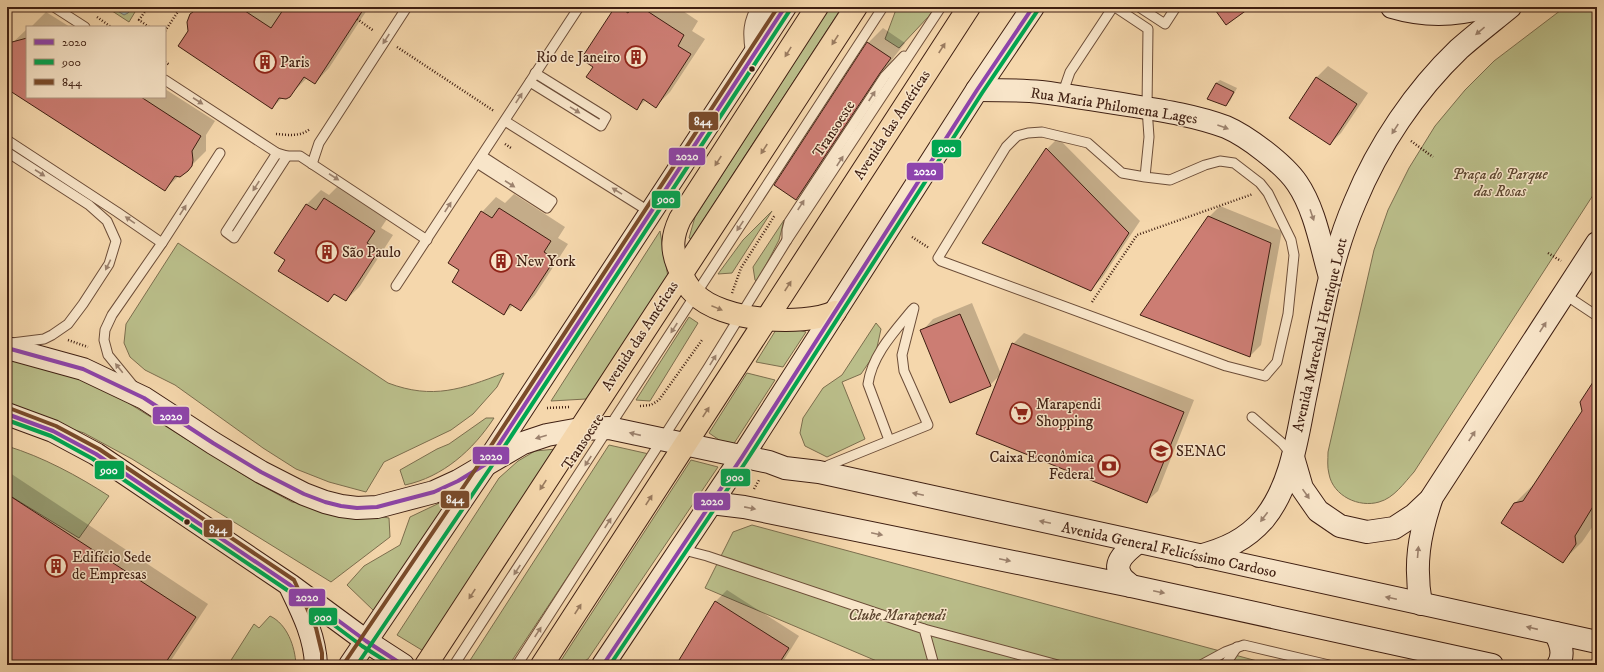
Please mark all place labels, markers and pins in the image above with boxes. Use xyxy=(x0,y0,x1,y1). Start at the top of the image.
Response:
building icon: Rio de Janeiro xyxy=(623,44,649,70)
place label: Rio de Janeiro xyxy=(536,48,620,67)
building icon: Paris xyxy=(252,49,278,75)
place label: Paris xyxy=(280,53,310,72)
unlabelled marker xyxy=(747,64,757,74)
building icon: São Paulo xyxy=(314,239,340,265)
place label: São Paulo xyxy=(342,243,401,262)
building icon: New York xyxy=(488,248,514,274)
place label: New York xyxy=(516,252,576,271)
place label: Marapendi Shopping xyxy=(1036,395,1101,431)
supermarket icon: Marapendi Shopping xyxy=(1008,400,1034,426)
school or university icon: SENAC xyxy=(1148,438,1174,464)
place label: SENAC xyxy=(1176,442,1226,461)
place label: Caixa Econômica Federal xyxy=(989,448,1095,484)
bank icon: Caixa Econômica Federal xyxy=(1096,453,1122,479)
unlabelled marker xyxy=(182,517,192,527)
place label: Edifício Sede de Empresas xyxy=(72,548,151,584)
building icon: Edifício Sede de Empresas xyxy=(43,553,69,579)

